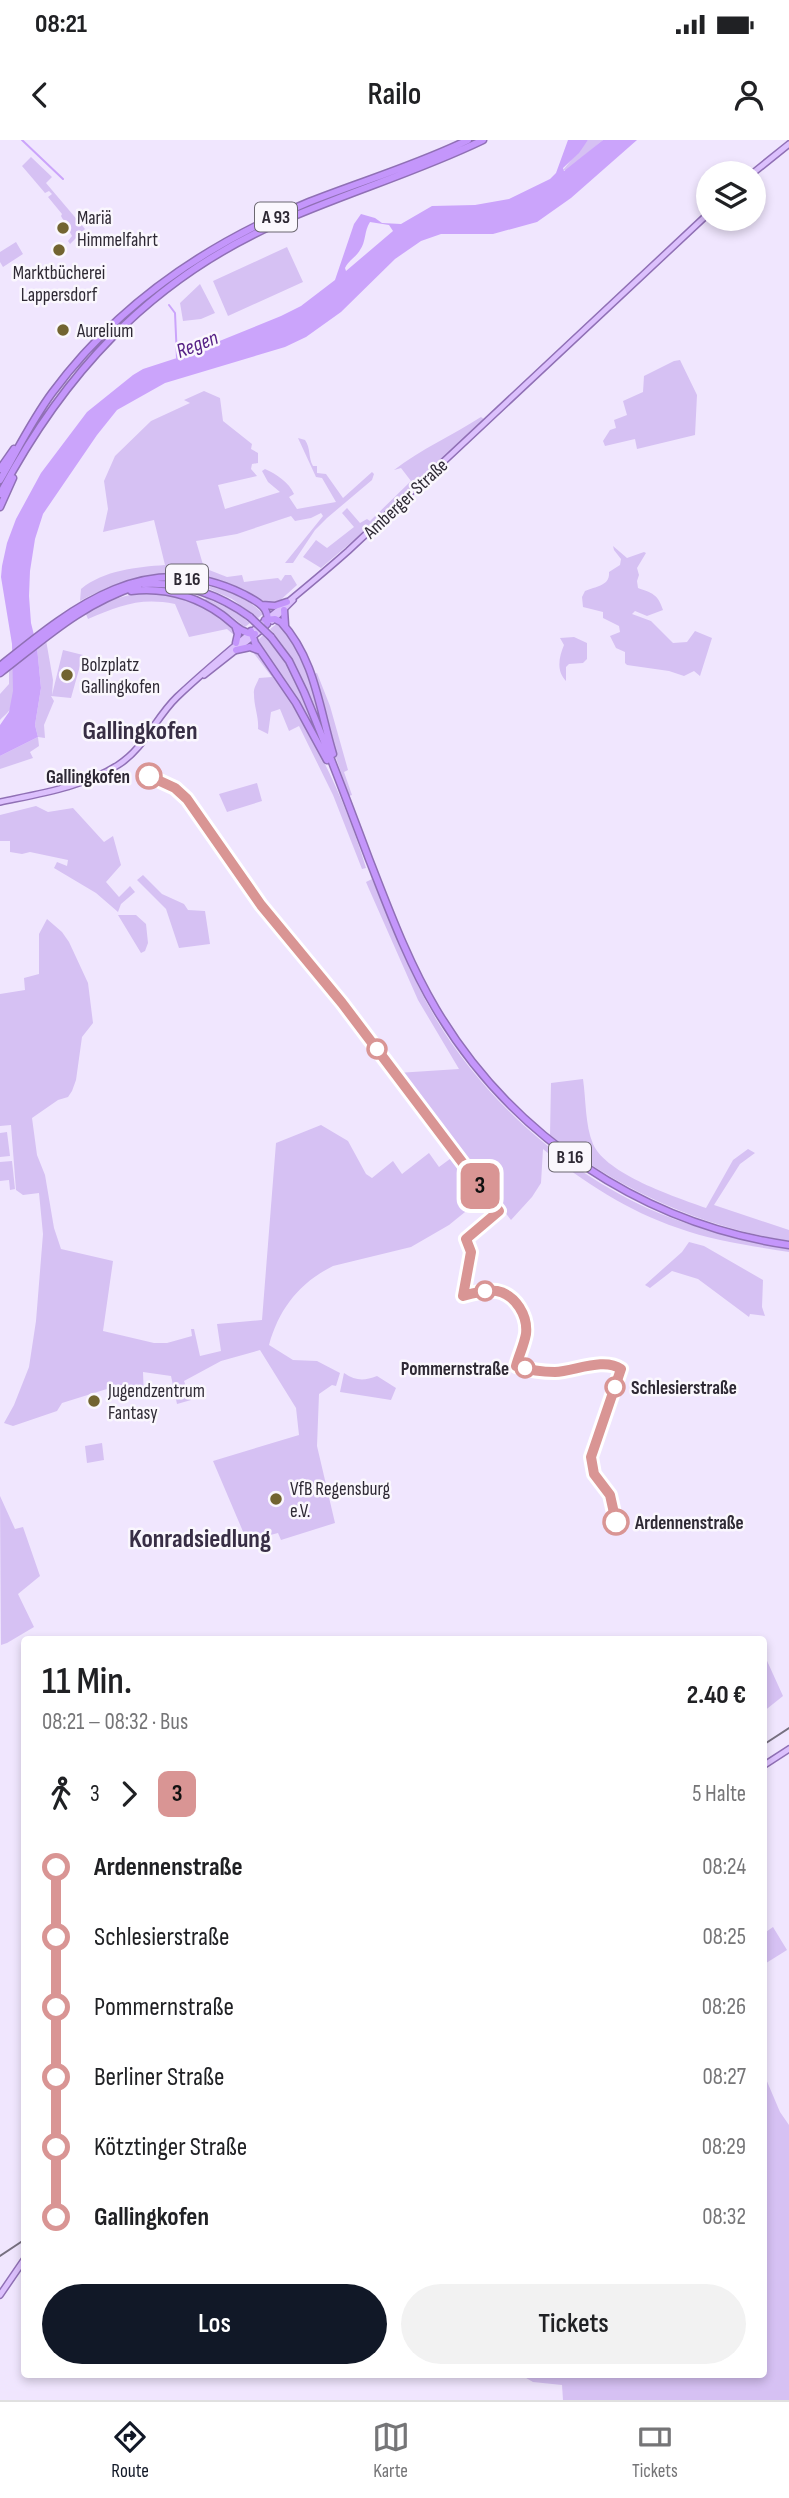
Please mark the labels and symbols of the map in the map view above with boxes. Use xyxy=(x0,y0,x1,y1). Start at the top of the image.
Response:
road number: A 93 xyxy=(255,202,297,232)
place label: Mariä Himmelfahrt xyxy=(77,207,158,252)
marker: Mariä Himmelfahrt xyxy=(55,220,71,236)
marker: Marktbücherei Lappersdorf xyxy=(51,242,67,258)
place label: Marktbücherei Lappersdorf xyxy=(13,262,105,307)
place label: Aurelium xyxy=(76,320,133,343)
marker: Aurelium xyxy=(55,322,71,338)
water label: Regen xyxy=(173,325,222,364)
street label: Amberger Straße xyxy=(358,454,453,545)
road number: B 16 xyxy=(166,564,208,594)
place label: Bolzplatz Gallingkofen xyxy=(81,654,160,699)
marker: Bolzplatz Gallingkofen xyxy=(59,667,75,683)
district label: Gallingkofen xyxy=(83,716,198,747)
marker: Gallingkofen xyxy=(136,763,162,789)
place label: Gallingkofen xyxy=(46,766,130,789)
unlabelled marker xyxy=(367,1039,387,1059)
road number: B 16 xyxy=(549,1142,591,1172)
line badge: 3 xyxy=(457,1163,503,1209)
unlabelled marker xyxy=(475,1281,495,1301)
place label: Pommernstraße xyxy=(401,1358,509,1381)
marker: Pommernstraße xyxy=(515,1358,535,1378)
marker: Schlesierstraße xyxy=(605,1377,625,1397)
place label: Schlesierstraße xyxy=(631,1377,737,1400)
place label: Jugendzentrum Fantasy xyxy=(107,1380,205,1425)
marker: Jugendzentrum Fantasy xyxy=(86,1393,102,1409)
place label: VfB Regensburg e.V. xyxy=(290,1478,390,1523)
marker: VfB Regensburg e.V. xyxy=(268,1491,284,1507)
marker: Ardennenstraße xyxy=(603,1509,629,1535)
place label: Ardennenstraße xyxy=(634,1512,744,1535)
district label: Konradsiedlung xyxy=(129,1524,271,1555)

